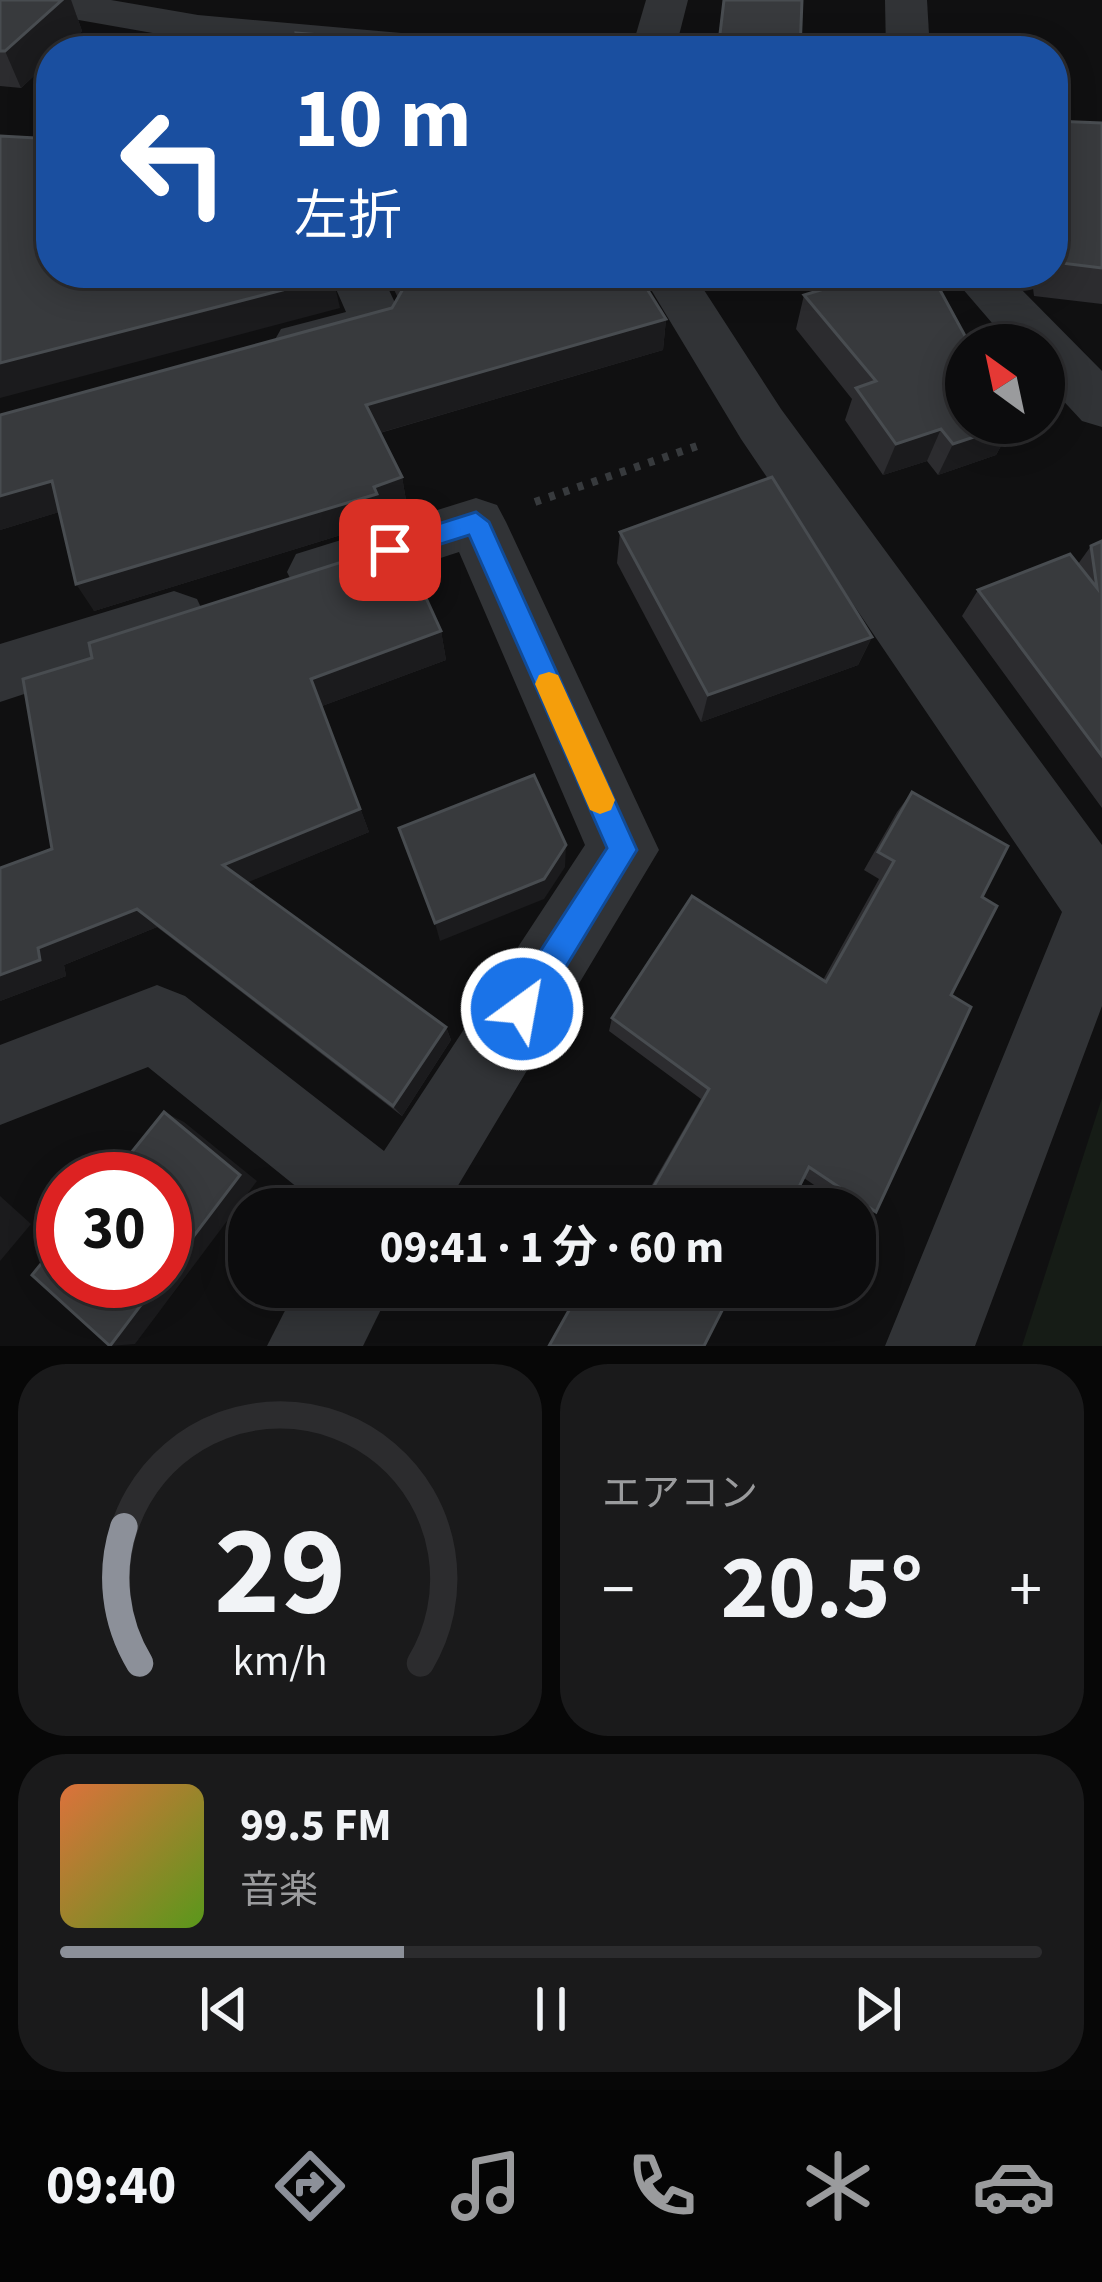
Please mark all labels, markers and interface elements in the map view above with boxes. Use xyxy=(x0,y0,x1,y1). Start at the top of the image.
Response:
text: 10 m xyxy=(294,60,472,180)
icon: left xyxy=(96,84,252,240)
text: 左折 xyxy=(294,179,402,256)
north arrow xyxy=(945,324,1065,444)
map controls xyxy=(945,324,1065,444)
pin xyxy=(339,499,441,601)
icon: arrive xyxy=(357,517,423,583)
position arrow xyxy=(459,946,585,1072)
speed limit sign: 30 xyxy=(36,1152,192,1308)
text: 09:41 · 1 分 · 60 m xyxy=(380,1216,724,1280)
text: エアコン xyxy=(602,1466,758,1522)
text: 29 xyxy=(214,1484,346,1662)
text: 20.5° xyxy=(721,1525,923,1653)
text: − xyxy=(602,1543,635,1637)
text: + xyxy=(1009,1543,1042,1637)
text: km/h xyxy=(232,1631,328,1692)
text: 99.5 FM xyxy=(240,1794,392,1858)
text: 音楽 xyxy=(240,1863,318,1919)
icon: previous xyxy=(191,1976,257,2042)
icon: pause xyxy=(518,1976,584,2042)
icon: next xyxy=(845,1976,911,2042)
icon: directions xyxy=(268,2144,352,2228)
icon: music xyxy=(444,2144,528,2228)
icon: phone xyxy=(620,2144,704,2228)
icon: climate xyxy=(796,2144,880,2228)
icon: car xyxy=(972,2144,1056,2228)
text: 09:40 xyxy=(46,2148,176,2225)

